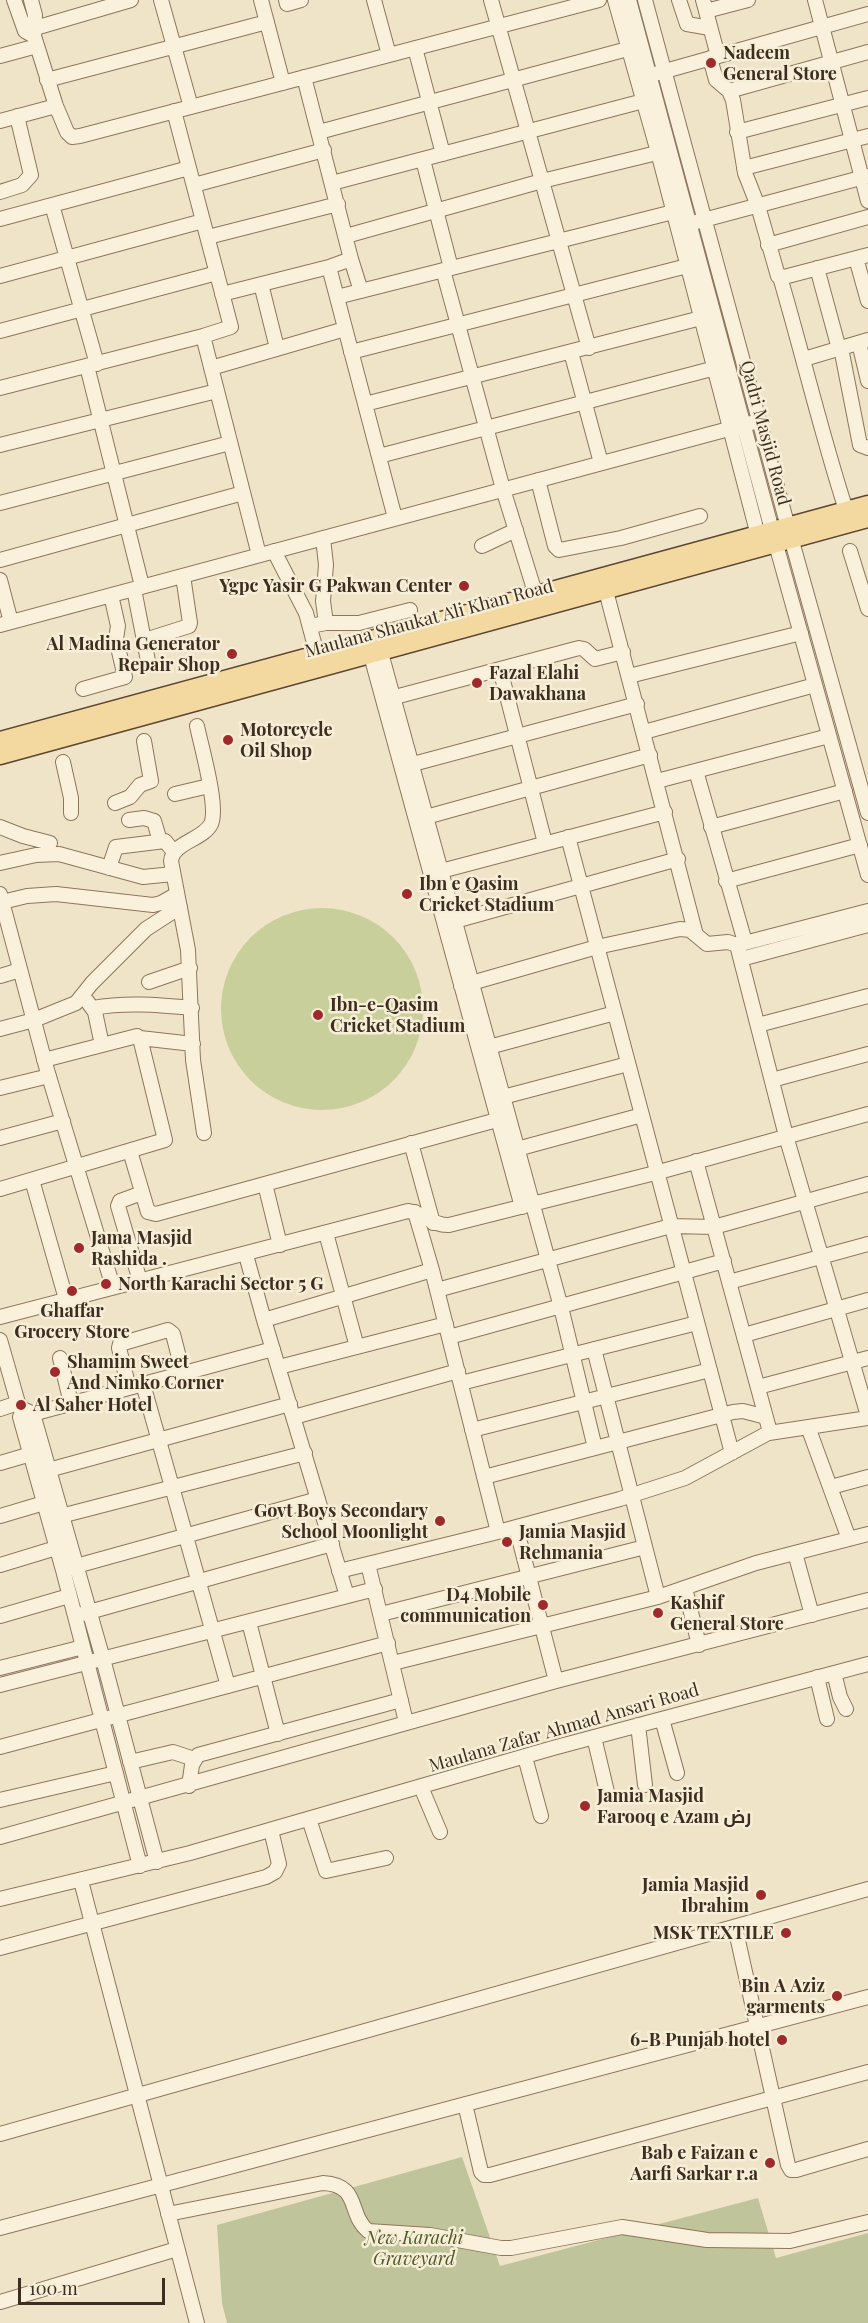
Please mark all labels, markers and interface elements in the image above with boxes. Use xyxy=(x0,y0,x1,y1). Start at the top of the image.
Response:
place label: Nadeem General Store xyxy=(723,42,837,84)
marker: Nadeem General Store xyxy=(704,56,718,70)
street label: Qadri Masjid Road xyxy=(735,358,795,508)
place label: Ygpc Yasir G Pakwan Center xyxy=(219,575,452,597)
street label: Maulana Shaukat Ali Khan Road xyxy=(302,575,556,663)
marker: Ygpc Yasir G Pakwan Center xyxy=(457,579,471,593)
place label: Al Madina Generator Repair Shop xyxy=(47,633,220,676)
marker: Al Madina Generator Repair Shop xyxy=(225,647,239,661)
place label: Fazal Elahi Dawakhana xyxy=(489,662,586,704)
marker: Fazal Elahi Dawakhana xyxy=(470,676,484,690)
place label: Motorcycle Oil Shop xyxy=(240,719,332,762)
marker: Motorcycle Oil Shop xyxy=(221,733,235,747)
place label: Ibn e Qasim Cricket Stadium xyxy=(419,873,554,916)
marker: Ibn e Qasim Cricket Stadium xyxy=(400,887,414,901)
place label: Ibn-e-Qasim Cricket Stadium xyxy=(330,994,465,1036)
marker: Ibn-e-Qasim Cricket Stadium xyxy=(311,1008,325,1022)
place label: Jama Masjid Rashida . xyxy=(91,1227,192,1270)
marker: Jama Masjid Rashida . xyxy=(72,1241,86,1255)
place label: North Karachi Sector 5 G xyxy=(118,1273,324,1295)
marker: North Karachi Sector 5 G xyxy=(99,1277,113,1291)
marker: Ghaffar Grocery Store xyxy=(65,1284,79,1298)
place label: Ghaffar Grocery Store xyxy=(14,1300,130,1342)
place label: Shamim Sweet And Nimko Corner xyxy=(67,1351,224,1394)
marker: Shamim Sweet And Nimko Corner xyxy=(48,1365,62,1379)
place label: Al Saher Hotel xyxy=(33,1394,152,1416)
marker: Al Saher Hotel xyxy=(14,1398,28,1412)
place label: Govt Boys Secondary School Moonlight xyxy=(254,1500,428,1543)
marker: Govt Boys Secondary School Moonlight xyxy=(433,1514,447,1528)
place label: Jamia Masjid Rehmania xyxy=(519,1521,626,1564)
marker: Jamia Masjid Rehmania xyxy=(500,1535,514,1549)
place label: D4 Mobile communication xyxy=(400,1584,531,1626)
place label: Kashif General Store xyxy=(670,1592,784,1634)
marker: D4 Mobile communication xyxy=(536,1598,550,1612)
marker: Kashif General Store xyxy=(651,1606,665,1620)
street label: Maulana Zafar Ahmad Ansari Road xyxy=(426,1679,702,1777)
place label: Jamia Masjid Farooq e Azam رض xyxy=(597,1785,751,1828)
marker: Jamia Masjid Farooq e Azam رض xyxy=(578,1799,592,1813)
place label: Jamia Masjid Ibrahim xyxy=(642,1874,749,1916)
marker: Jamia Masjid Ibrahim xyxy=(754,1888,768,1902)
place label: MSK TEXTILE xyxy=(653,1922,774,1944)
marker: MSK TEXTILE xyxy=(779,1926,793,1940)
place label: Bin A Aziz garments xyxy=(741,1975,825,2018)
marker: Bin A Aziz garments xyxy=(830,1989,844,2003)
place label: 6-B Punjab hotel xyxy=(630,2029,770,2051)
marker: 6-B Punjab hotel xyxy=(775,2033,789,2047)
place label: Bab e Faizan e Aarfi Sarkar r.a xyxy=(630,2142,758,2184)
marker: Bab e Faizan e Aarfi Sarkar r.a xyxy=(763,2156,777,2170)
park label: New Karachi Graveyard xyxy=(365,2227,463,2270)
scale bar xyxy=(21,2266,168,2304)
text: 100 m xyxy=(29,2276,78,2300)

